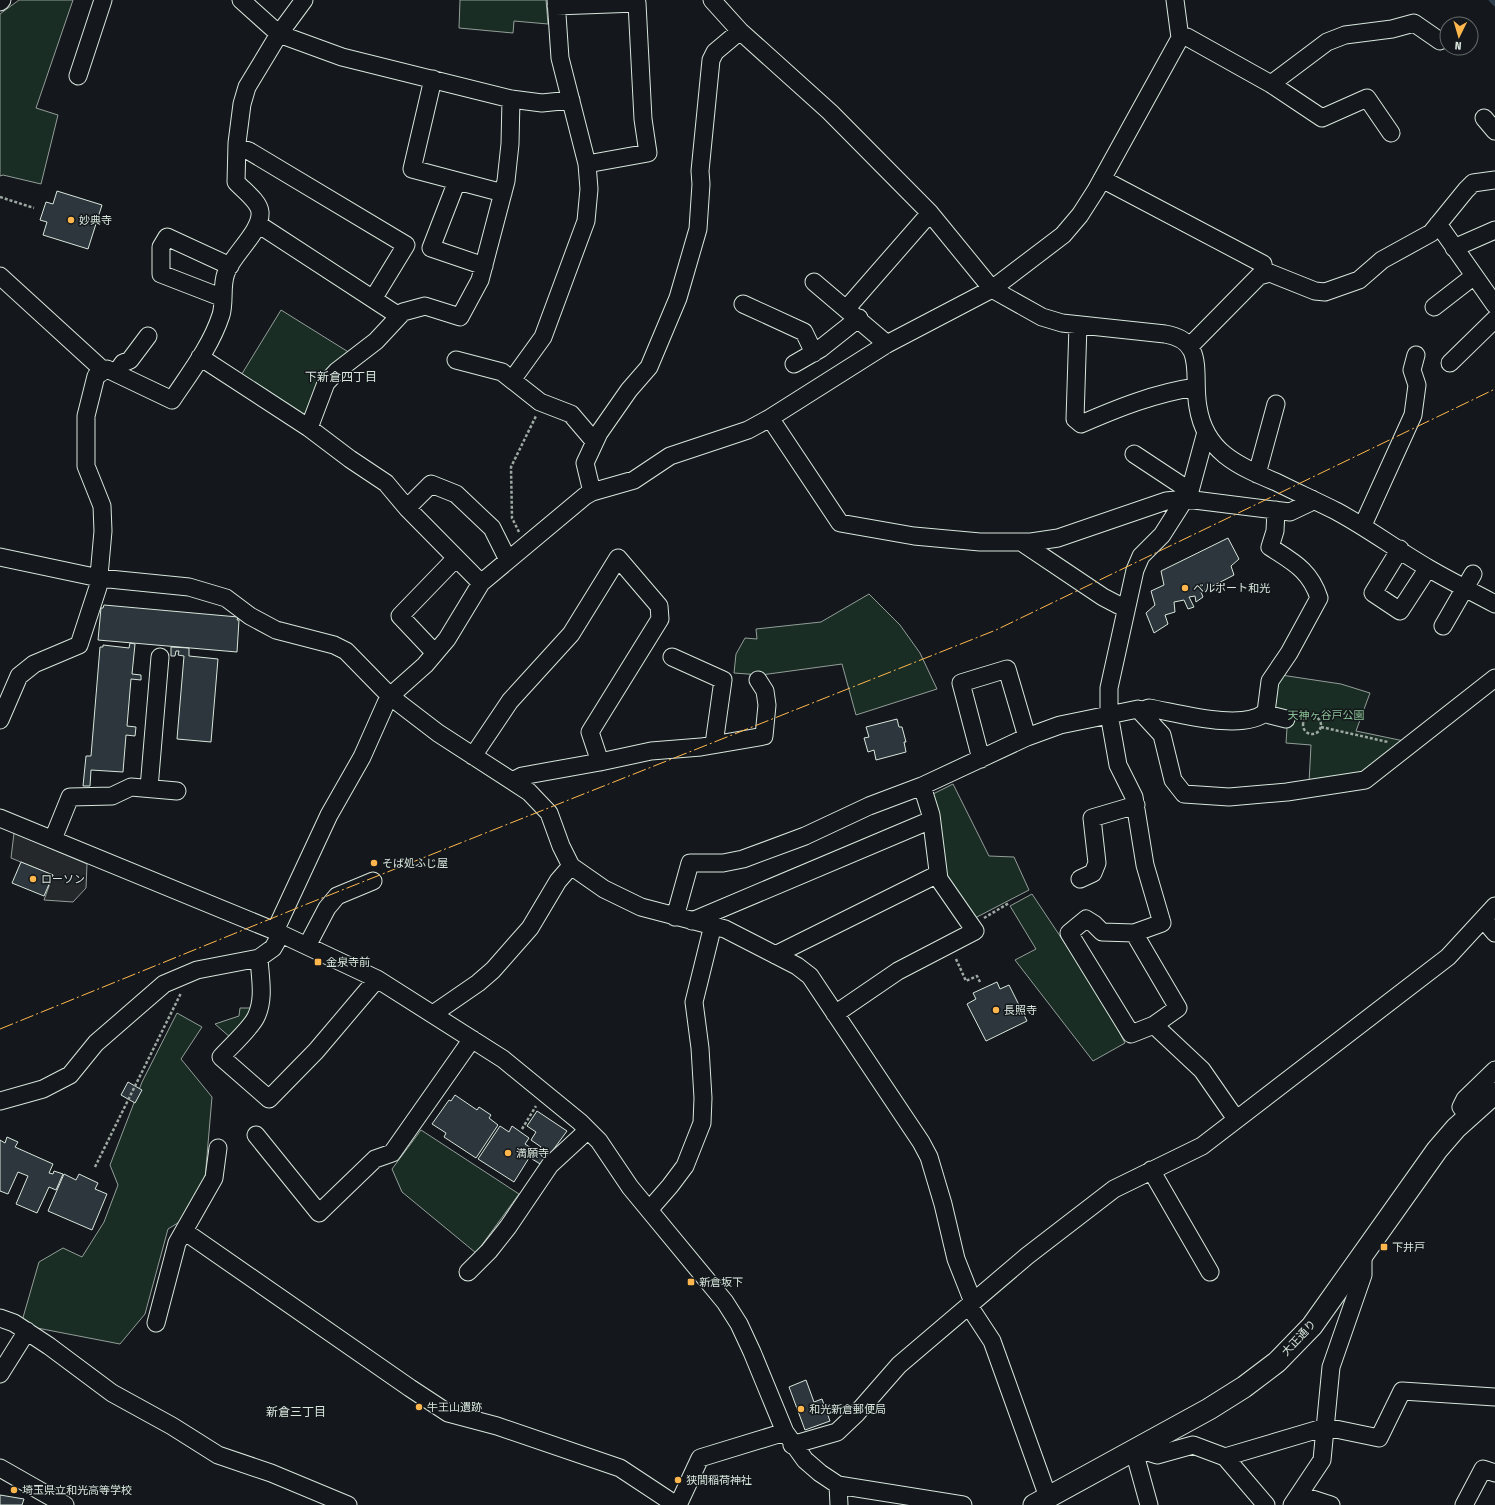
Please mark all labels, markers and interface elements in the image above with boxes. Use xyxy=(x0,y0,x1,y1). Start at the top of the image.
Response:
north arrow xyxy=(1439,16,1479,56)
text: N xyxy=(1454,39,1462,52)
place label: 妙典寺 xyxy=(79,214,112,227)
marker: 妙典寺 xyxy=(66,215,76,225)
district label: 下新倉四丁目 xyxy=(305,370,377,384)
place label: ベルポート和光 xyxy=(1193,582,1270,595)
marker: ベルポート和光 xyxy=(1180,583,1190,593)
park label: 天神ヶ谷戸公園 xyxy=(1288,709,1365,722)
place label: そば処ふじ屋 xyxy=(382,857,448,870)
marker: そば処ふじ屋 xyxy=(369,858,379,868)
place label: ローソン xyxy=(41,873,85,886)
marker: ローソン xyxy=(28,874,38,884)
place label: 金泉寺前 xyxy=(326,956,370,969)
marker: 金泉寺前 xyxy=(313,957,323,967)
place label: 長照寺 xyxy=(1004,1004,1037,1017)
marker: 長照寺 xyxy=(991,1005,1001,1015)
place label: 満願寺 xyxy=(516,1147,549,1160)
marker: 満願寺 xyxy=(503,1148,513,1158)
place label: 下井戸 xyxy=(1392,1241,1425,1254)
marker: 下井戸 xyxy=(1379,1242,1389,1252)
place label: 新倉坂下 xyxy=(699,1276,743,1289)
marker: 新倉坂下 xyxy=(686,1277,696,1287)
street label: 大正通り xyxy=(1279,1317,1319,1359)
place label: 牛王山遺跡 xyxy=(427,1401,482,1414)
marker: 牛王山遺跡 xyxy=(414,1402,424,1412)
place label: 和光新倉郵便局 xyxy=(809,1403,886,1416)
marker: 和光新倉郵便局 xyxy=(796,1404,806,1414)
district label: 新倉三丁目 xyxy=(266,1405,326,1419)
place label: 狭間稲荷神社 xyxy=(686,1474,752,1487)
marker: 狭間稲荷神社 xyxy=(673,1475,683,1485)
place label: 埼玉県立和光高等学校 xyxy=(22,1484,132,1497)
marker: 埼玉県立和光高等学校 xyxy=(9,1485,19,1495)

